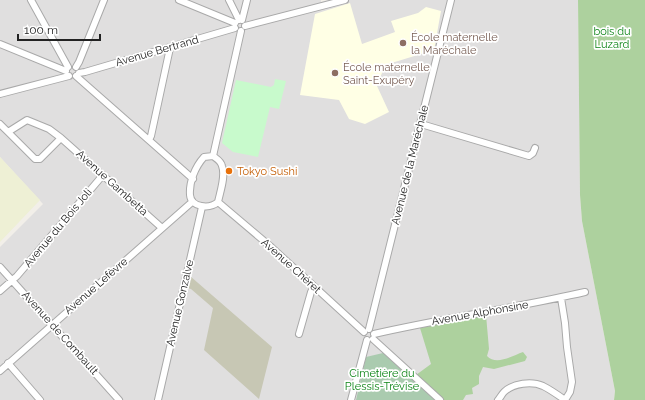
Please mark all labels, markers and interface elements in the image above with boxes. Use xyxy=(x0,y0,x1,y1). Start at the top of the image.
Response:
scale bar xyxy=(18,16,100,42)
text: 100 m xyxy=(24,23,58,37)
park label: bois du Luzard xyxy=(593,25,631,51)
place label: École maternelle la Maréchale xyxy=(411,30,498,57)
street label: Avenue Bertrand xyxy=(114,33,200,69)
marker: École maternelle la Maréchale xyxy=(398,38,408,48)
place label: École maternelle Saint-Exupéry xyxy=(343,60,430,87)
marker: École maternelle Saint-Exupéry xyxy=(330,68,340,78)
street label: Avenue de la Maréchale xyxy=(389,103,431,226)
street label: Avenue Gambetta xyxy=(73,147,151,219)
place label: Tokyo Sushi xyxy=(237,165,297,178)
marker: Tokyo Sushi xyxy=(224,166,234,176)
street label: Avenue du Bois Joli xyxy=(21,186,95,270)
street label: Avenue Chéret xyxy=(259,236,324,296)
street label: Avenue Lefèvre xyxy=(62,255,131,317)
street label: Avenue Gonzalve xyxy=(164,258,196,348)
street label: Avenue de Combault xyxy=(19,289,101,378)
street label: Avenue Alphonsine xyxy=(431,298,530,328)
park label: Cimetière du Plessis-Trévise xyxy=(345,367,420,393)

